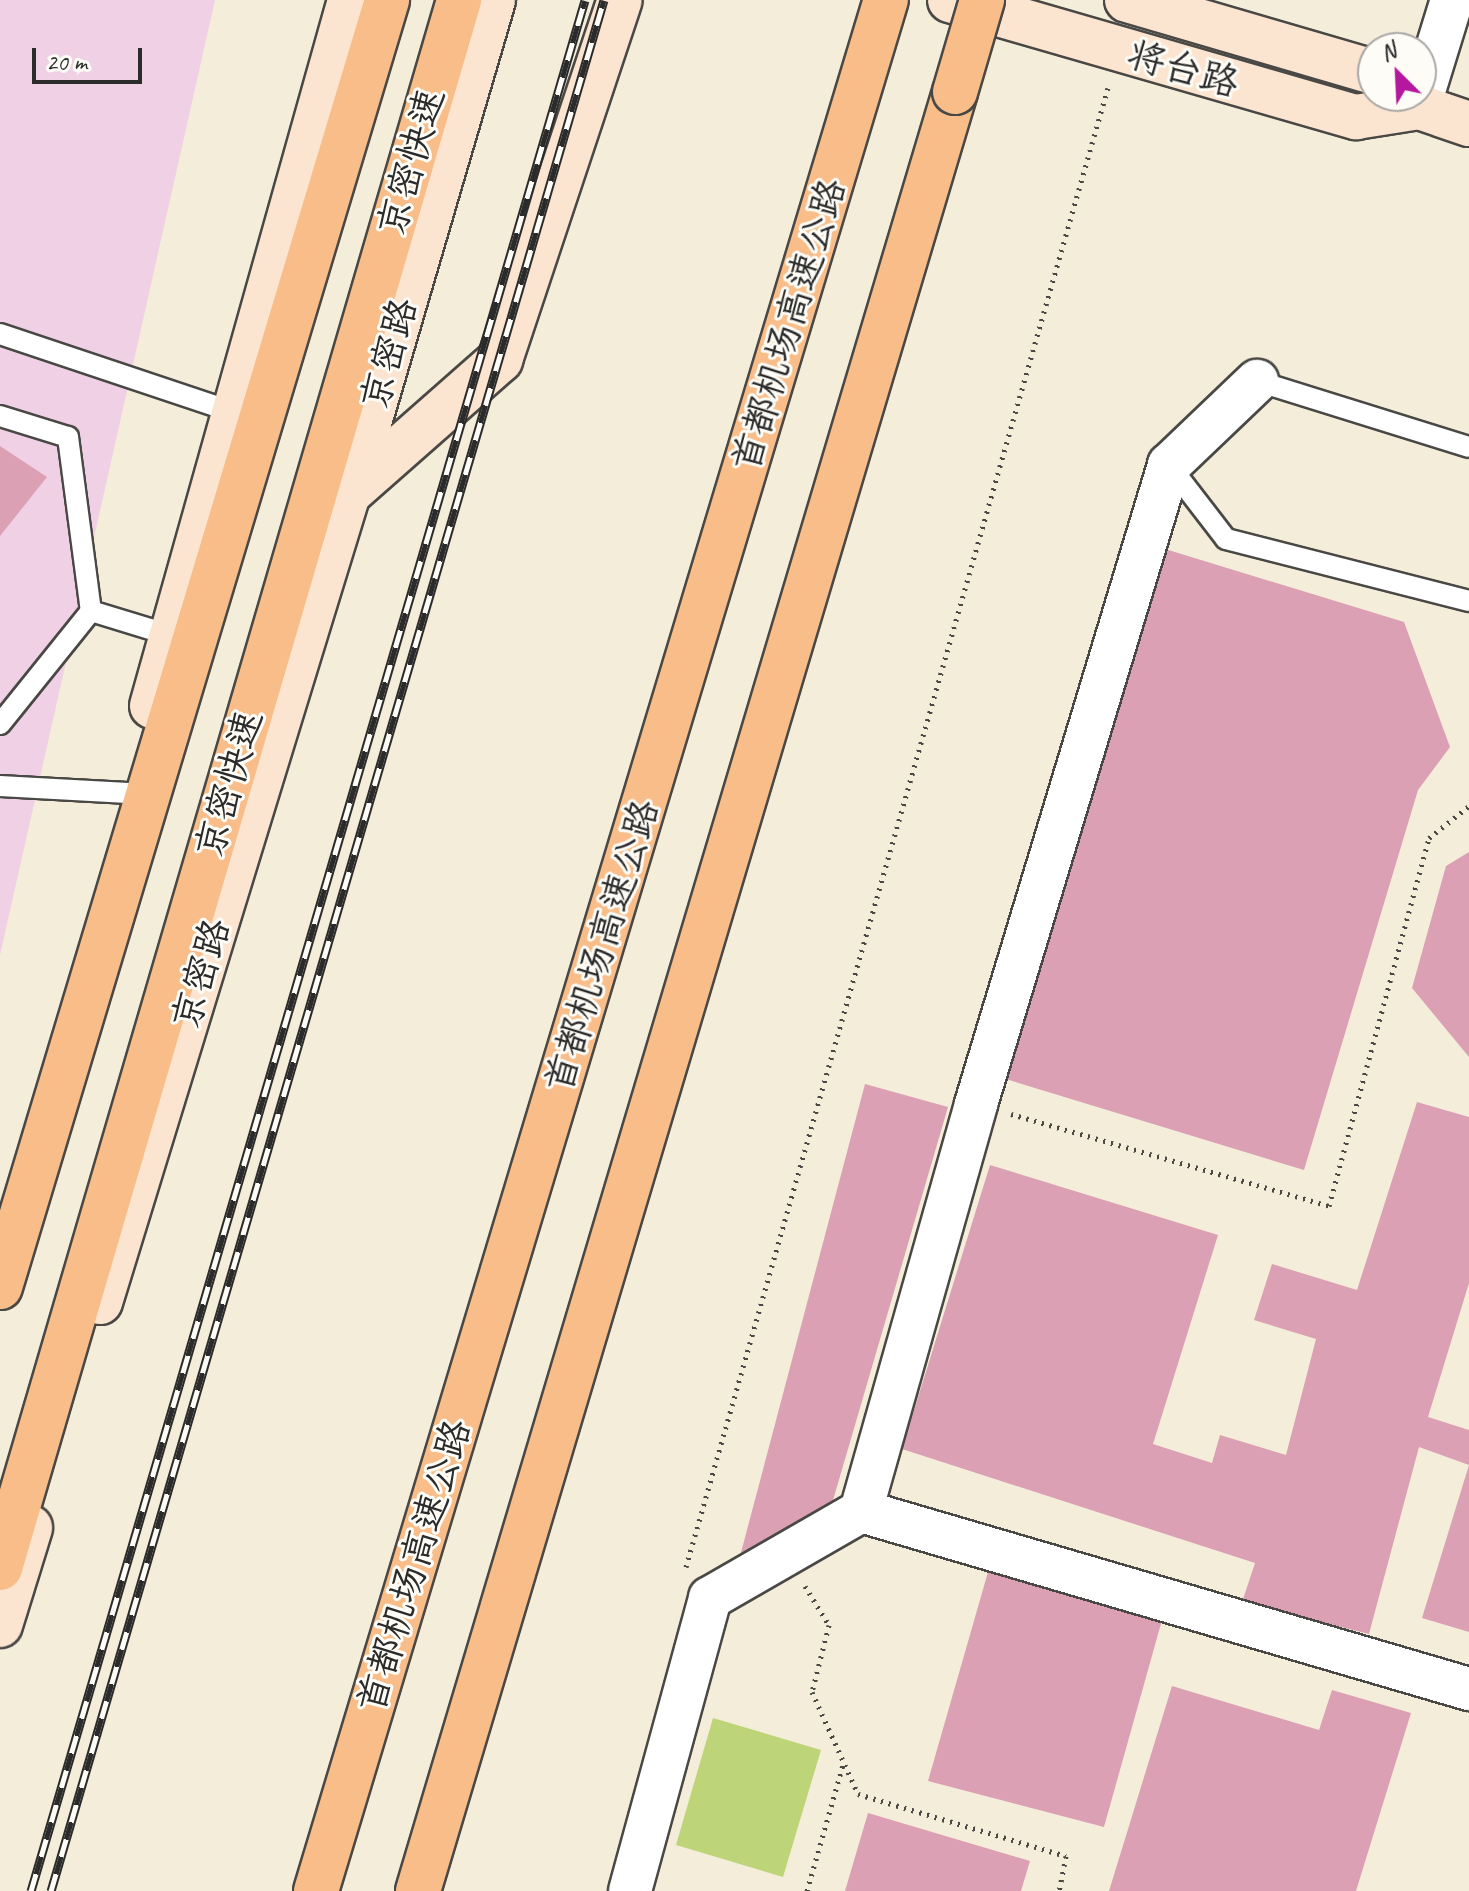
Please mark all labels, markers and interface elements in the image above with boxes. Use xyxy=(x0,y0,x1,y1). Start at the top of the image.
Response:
street label: 将台路 xyxy=(1122,31,1244,107)
scale bar xyxy=(36,32,146,82)
north arrow xyxy=(1357,32,1437,112)
text: N xyxy=(1376,36,1400,67)
text: 20 m xyxy=(46,47,87,77)
street label: 京密快速 xyxy=(368,83,454,241)
street label: 首都机场高速公路 xyxy=(723,173,855,477)
street label: 京密路 xyxy=(351,293,427,415)
street label: 京密快速 xyxy=(186,705,272,863)
street label: 首都机场高速公路 xyxy=(536,794,668,1098)
street label: 京密路 xyxy=(163,913,239,1035)
street label: 首都机场高速公路 xyxy=(348,1414,480,1718)

